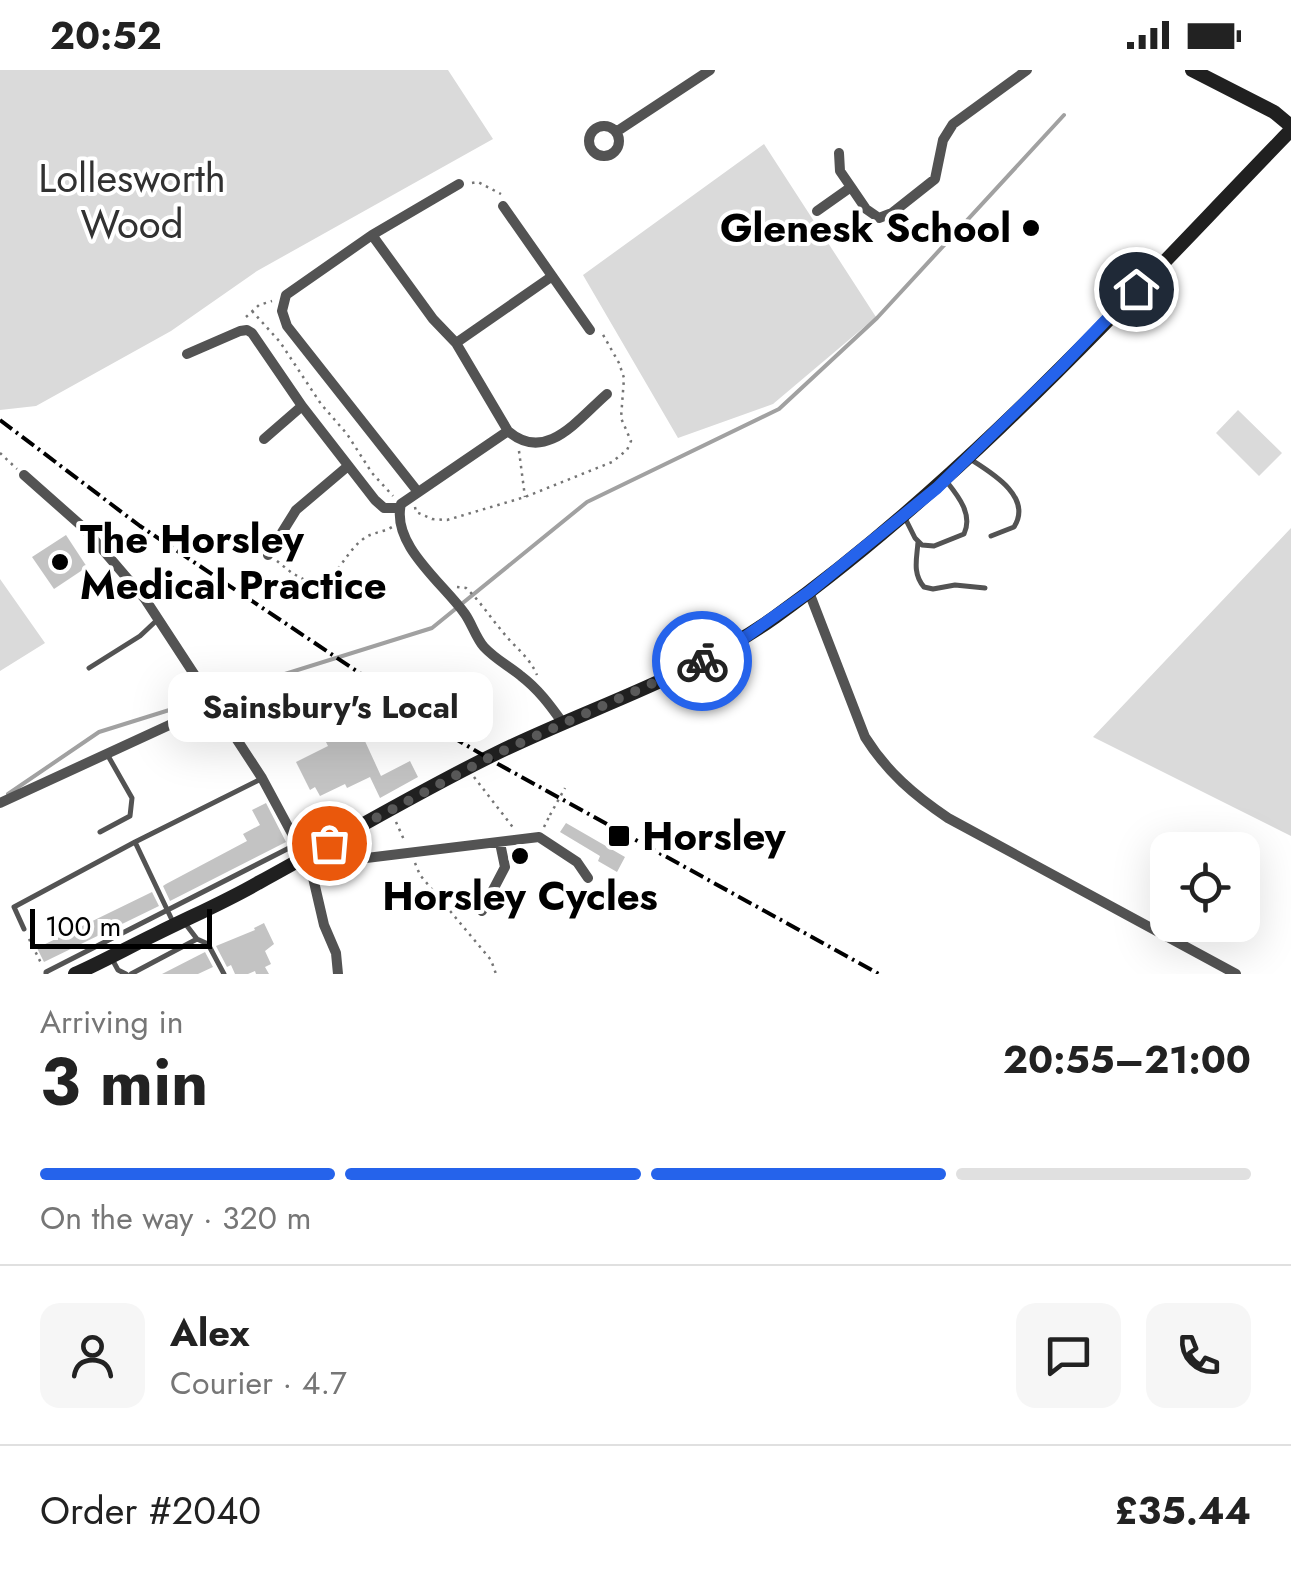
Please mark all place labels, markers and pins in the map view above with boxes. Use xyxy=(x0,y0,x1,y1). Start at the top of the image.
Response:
place label: Glenesk School xyxy=(720,199,1011,257)
marker: Glenesk School xyxy=(1020,217,1042,239)
pin xyxy=(1094,247,1179,332)
place label: The Horsley Medical Practice xyxy=(80,510,387,614)
marker: The Horsley Medical Practice xyxy=(49,551,71,573)
callout: Sainsbury's Local xyxy=(166,673,492,743)
pin xyxy=(287,801,372,886)
place label: Horsley xyxy=(642,807,787,865)
marker: Horsley xyxy=(606,823,632,849)
marker: Horsley Cycles xyxy=(509,845,531,867)
place label: Horsley Cycles xyxy=(382,867,658,925)

